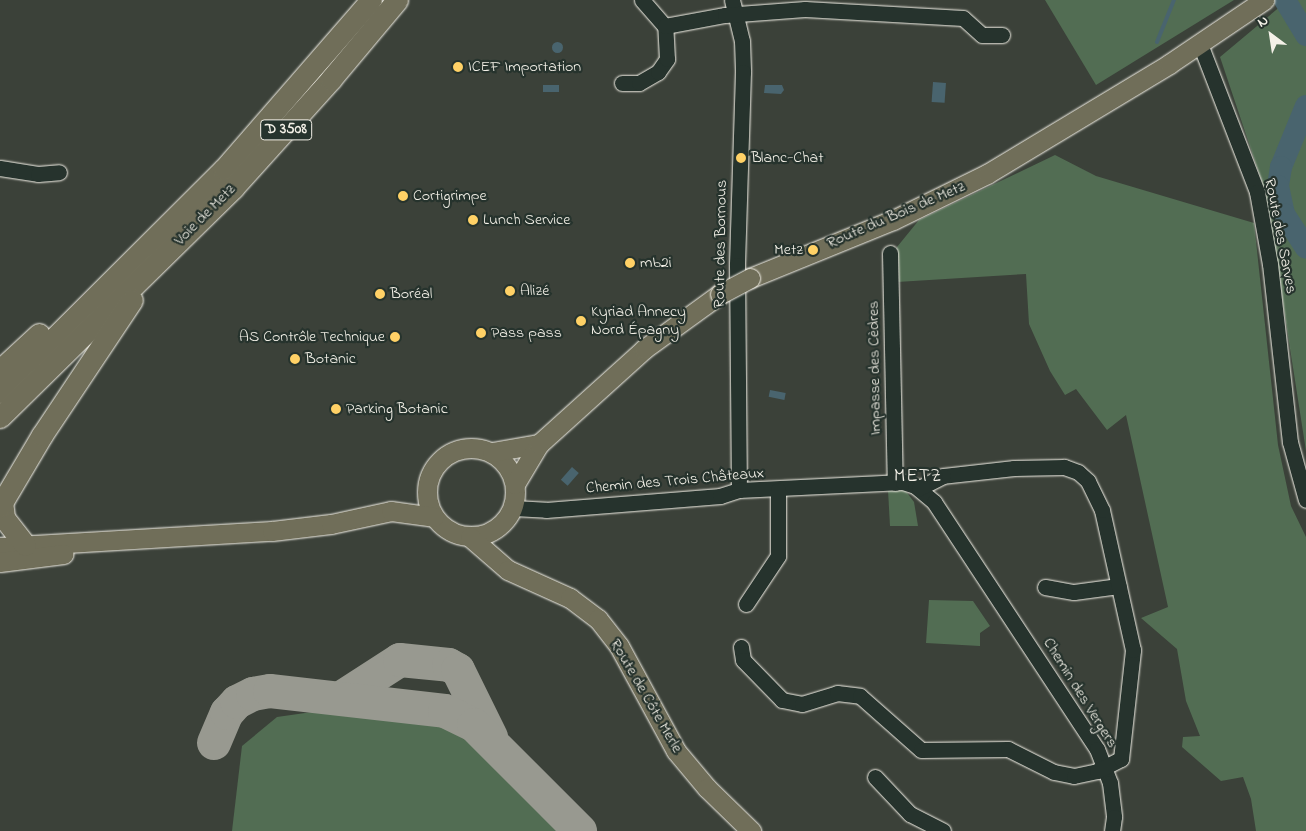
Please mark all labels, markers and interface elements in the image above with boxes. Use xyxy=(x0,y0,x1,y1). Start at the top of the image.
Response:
north arrow xyxy=(1246,10,1296,60)
text: N xyxy=(1254,10,1272,33)
place label: ICEF Importation xyxy=(468,57,581,77)
marker: ICEF Importation xyxy=(452,61,464,73)
road number: D 3508 xyxy=(260,118,312,142)
place label: Blanc-Chat xyxy=(751,148,824,168)
marker: Blanc-Chat xyxy=(735,152,747,164)
street label: Route du Bois de Metz xyxy=(824,177,968,253)
street label: Route des Sarves xyxy=(1259,177,1301,295)
street label: Voie de Metz xyxy=(170,180,240,250)
street label: Route des Bornous xyxy=(710,180,732,308)
place label: Cortigrimpe xyxy=(413,186,487,206)
marker: Cortigrimpe xyxy=(397,190,409,202)
place label: Lunch Service xyxy=(483,210,570,230)
marker: Lunch Service xyxy=(467,214,479,226)
place label: Metz xyxy=(774,240,803,260)
marker: Metz xyxy=(807,244,819,256)
place label: mb2i xyxy=(640,253,672,273)
marker: mb2i xyxy=(624,257,636,269)
place label: Alizé xyxy=(520,281,549,301)
place label: Boréal xyxy=(390,284,433,304)
marker: Alizé xyxy=(504,285,516,297)
marker: Boréal xyxy=(374,288,386,300)
street label: Impasse des Cèdres xyxy=(864,301,886,435)
place label: Kyriad Annecy Nord Épagny xyxy=(591,302,686,340)
marker: Kyriad Annecy Nord Épagny xyxy=(575,315,587,327)
place label: Pass pass xyxy=(491,323,562,343)
place label: AS Contrôle Technique xyxy=(239,327,385,347)
marker: Pass pass xyxy=(475,327,487,339)
marker: AS Contrôle Technique xyxy=(389,331,401,343)
place label: Botanic xyxy=(305,349,356,369)
marker: Botanic xyxy=(289,353,301,365)
place label: Parking Botanic xyxy=(346,399,448,419)
marker: Parking Botanic xyxy=(330,403,342,415)
street label: Chemin des Trois Châteaux xyxy=(585,464,765,498)
district label: METZ xyxy=(893,466,943,488)
street label: Chemin des Vergers xyxy=(1038,634,1122,752)
street label: Route de Côte Merle xyxy=(606,636,686,756)

